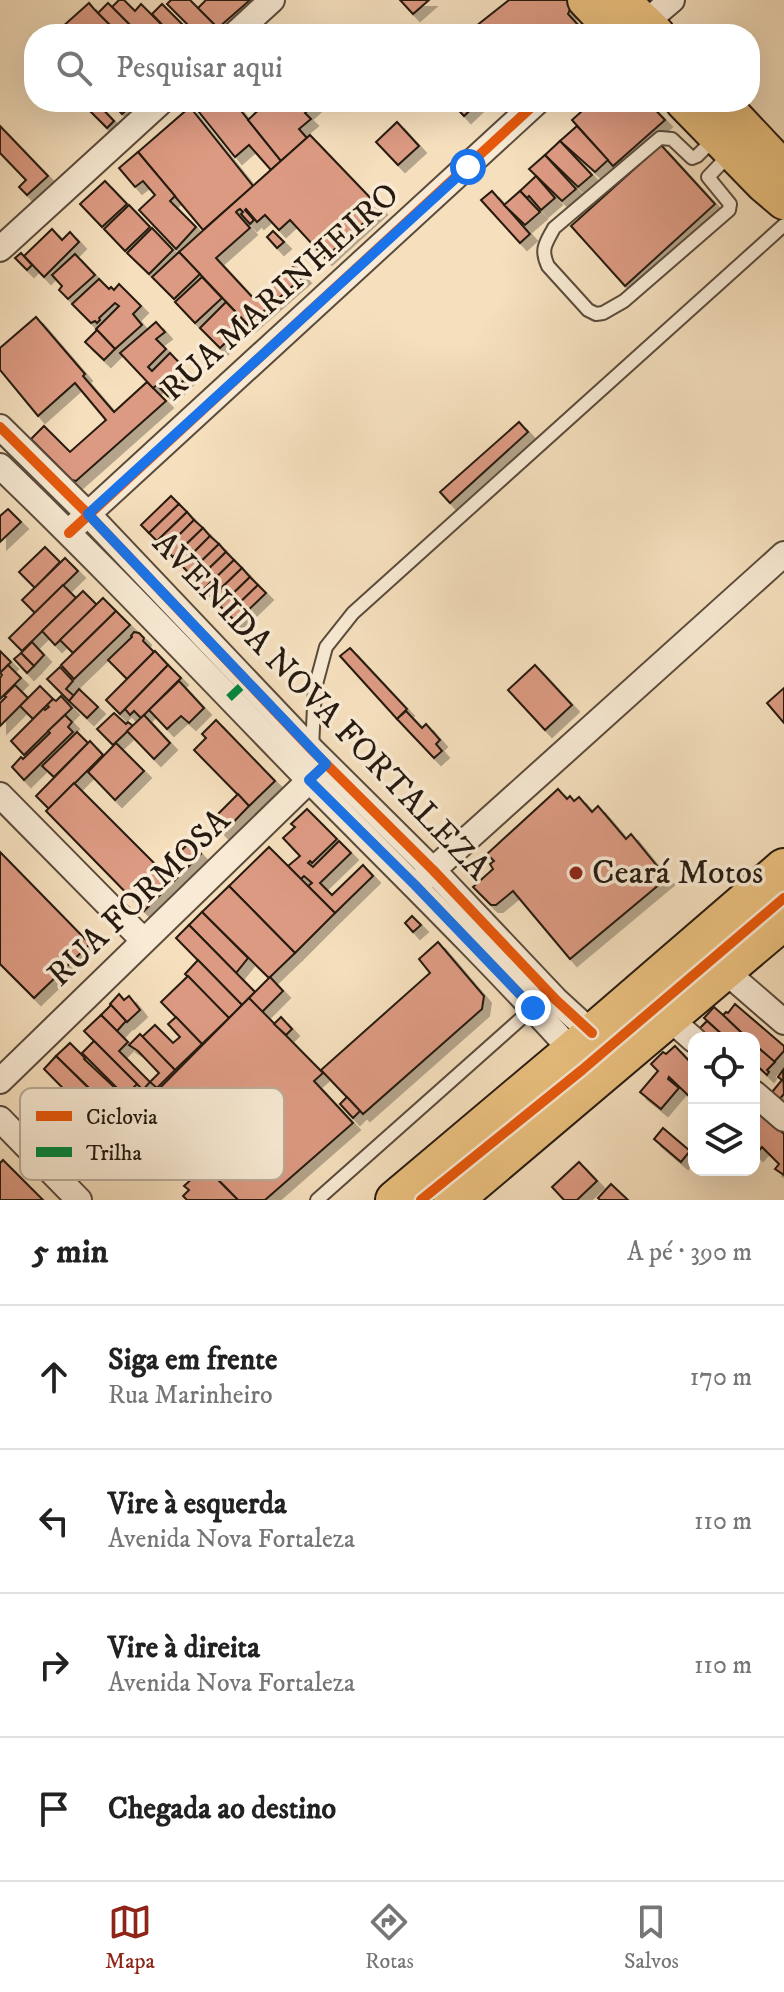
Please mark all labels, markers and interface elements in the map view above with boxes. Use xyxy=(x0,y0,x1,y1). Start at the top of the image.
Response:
search box xyxy=(24,24,760,112)
icon: search xyxy=(52,46,96,90)
text: Pesquisar aqui xyxy=(116,50,283,87)
route start xyxy=(450,149,486,185)
street label: RUA MARINHEIRO xyxy=(152,174,408,410)
street label: AVENIDA NOVA FORTALEZA xyxy=(143,523,499,889)
street label: RUA FORMOSA xyxy=(39,800,239,996)
place label: Ceará Motos xyxy=(592,852,763,894)
marker: Ceará Motos xyxy=(567,864,585,882)
route end xyxy=(515,990,551,1026)
map controls xyxy=(688,1032,760,1176)
button: locate xyxy=(688,1032,760,1104)
legend xyxy=(20,1088,284,1180)
text: Ciclovia xyxy=(86,1104,158,1131)
button: layers xyxy=(688,1104,760,1176)
text: Trilha xyxy=(86,1140,142,1167)
text: 5 min xyxy=(32,1231,108,1273)
text: A pé · 390 m xyxy=(627,1236,752,1269)
text: Siga em frente xyxy=(108,1342,277,1379)
icon: ahead xyxy=(32,1355,76,1399)
text: 170 m xyxy=(690,1361,752,1394)
text: Rua Marinheiro xyxy=(108,1379,273,1412)
text: Vire à esquerda xyxy=(108,1486,287,1523)
icon: left xyxy=(32,1499,76,1543)
text: 110 m xyxy=(694,1505,752,1538)
text: Avenida Nova Fortaleza xyxy=(108,1523,355,1556)
text: Vire à direita xyxy=(108,1630,260,1667)
icon: right xyxy=(32,1643,76,1687)
text: 110 m xyxy=(694,1649,752,1682)
text: Avenida Nova Fortaleza xyxy=(108,1667,355,1700)
icon: arrive xyxy=(32,1787,76,1831)
text: Chegada ao destino xyxy=(108,1791,336,1828)
tab: Mapa xyxy=(105,1900,155,1975)
tab: Rotas xyxy=(365,1900,414,1975)
tab: Salvos xyxy=(624,1900,679,1975)

